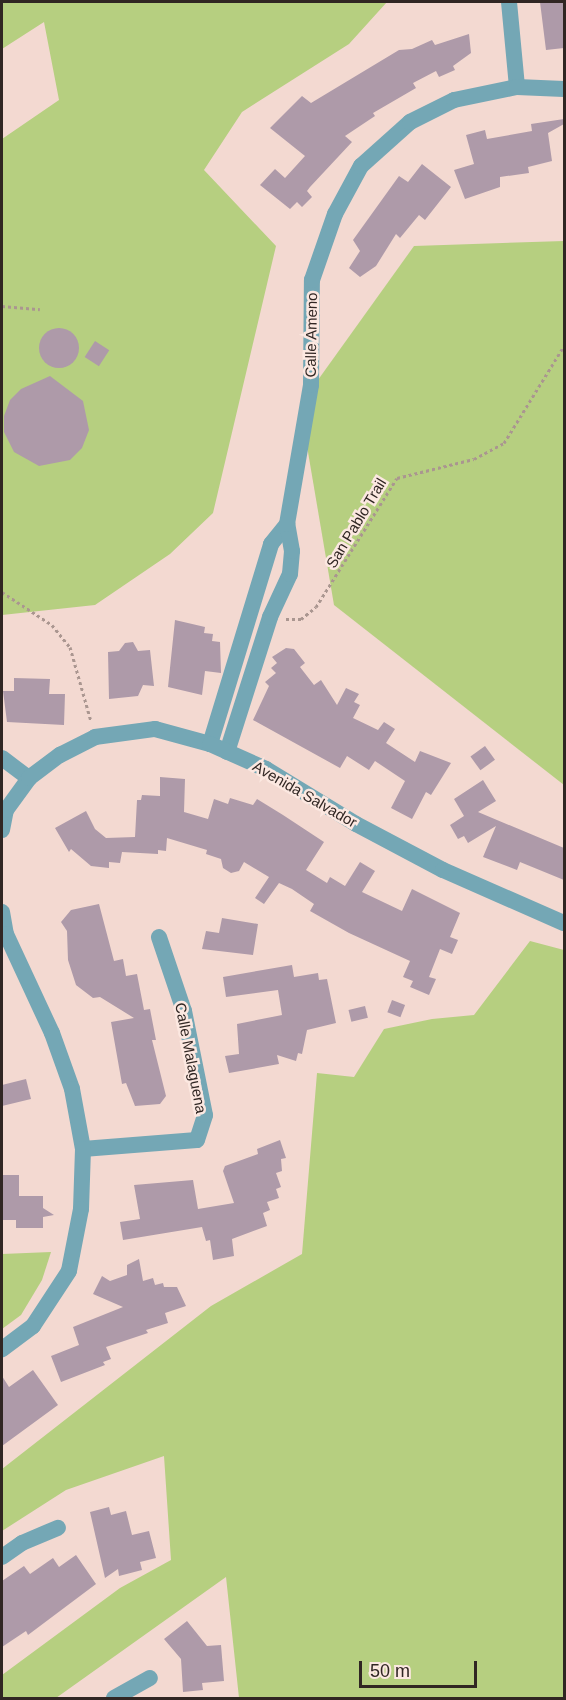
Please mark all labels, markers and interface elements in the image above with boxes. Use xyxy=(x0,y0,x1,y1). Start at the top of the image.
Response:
street label: Calle Ameno xyxy=(301,292,321,378)
street label: San Pablo Trail xyxy=(322,475,390,571)
street label: Avenida Salvador xyxy=(250,757,360,831)
street label: Calle Malaguena xyxy=(171,1001,211,1115)
scale bar xyxy=(362,1649,480,1687)
text: 50 m xyxy=(370,1661,410,1681)

